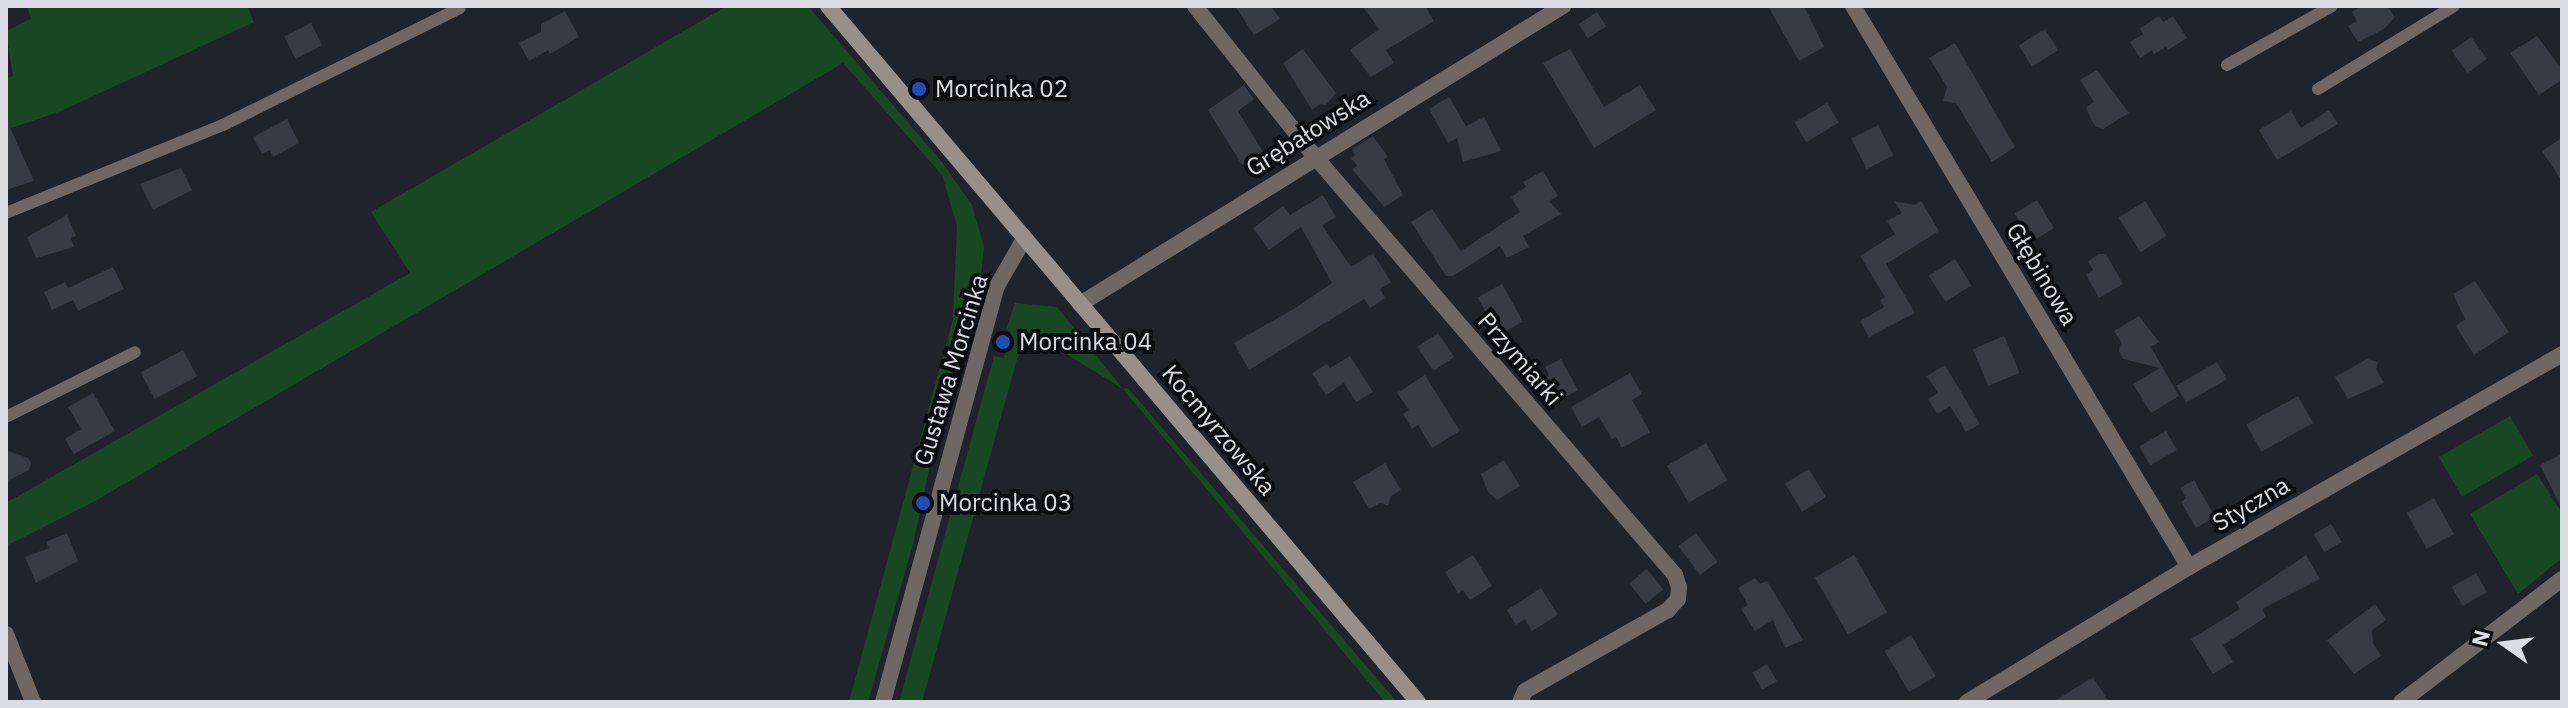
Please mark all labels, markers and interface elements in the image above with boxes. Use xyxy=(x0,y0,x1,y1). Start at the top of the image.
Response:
place label: Morcinka 02 xyxy=(935,75,1068,103)
marker: Morcinka 02 xyxy=(910,80,928,98)
street label: Grębałowska xyxy=(1241,84,1375,182)
street label: Głębinowa xyxy=(2000,218,2084,330)
street label: Gustawa Morcinka xyxy=(908,271,994,469)
street label: Przymiarki xyxy=(1472,307,1568,411)
place label: Morcinka 04 xyxy=(1019,328,1152,356)
marker: Morcinka 04 xyxy=(994,333,1012,351)
street label: Kocmyrzowska xyxy=(1156,359,1282,501)
street label: Styczna xyxy=(2207,471,2295,537)
place label: Morcinka 03 xyxy=(939,489,1072,517)
marker: Morcinka 03 xyxy=(914,494,932,512)
north arrow xyxy=(2464,604,2544,684)
text: N xyxy=(2464,627,2496,649)

